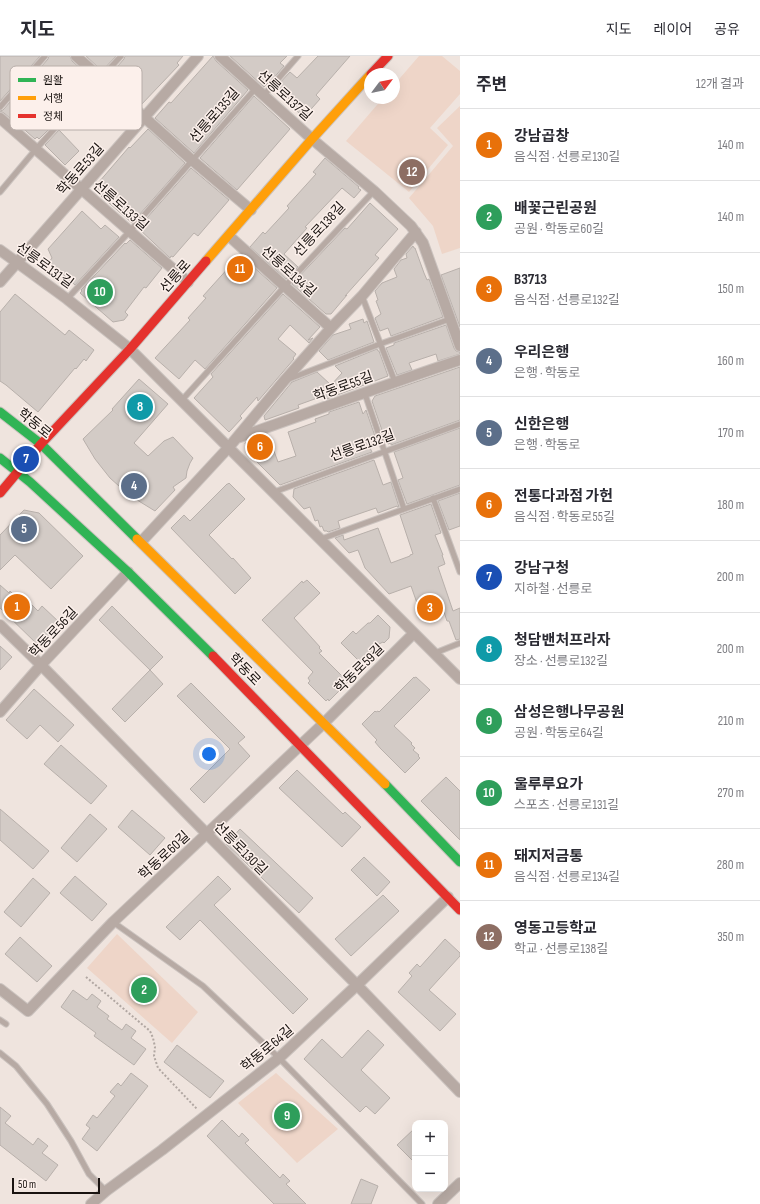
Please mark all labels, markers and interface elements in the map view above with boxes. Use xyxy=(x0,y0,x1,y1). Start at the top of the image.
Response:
text: 지도 xyxy=(20,19,55,42)
text: 지도 xyxy=(606,21,632,38)
text: 레이어 xyxy=(654,21,692,38)
text: 공유 xyxy=(714,21,740,38)
legend xyxy=(10,66,142,130)
street label: 선릉로137길 xyxy=(254,66,316,124)
north arrow xyxy=(364,68,400,104)
text: 원활 xyxy=(43,74,63,87)
text: 주변 xyxy=(476,75,507,95)
text: 12개 결과 xyxy=(696,76,744,92)
street label: 선릉로135길 xyxy=(186,84,243,147)
text: 서행 xyxy=(43,92,63,105)
text: 정체 xyxy=(43,110,63,123)
text: 강남곱창 xyxy=(514,127,569,146)
text: 1 xyxy=(486,137,492,153)
text: 140 m xyxy=(718,137,744,153)
street label: 학동로53길 xyxy=(53,140,107,199)
text: 음식점 · 선릉로130길 xyxy=(514,149,620,165)
pin: 12 xyxy=(399,157,425,187)
street label: 선릉로133길 xyxy=(89,177,152,234)
street label: 선릉로138길 xyxy=(290,199,349,260)
text: 배꽃근린공원 xyxy=(514,199,597,218)
text: 2 xyxy=(486,209,492,225)
text: 140 m xyxy=(718,209,744,225)
text: 공원 · 학동로60길 xyxy=(514,221,604,237)
street label: 선릉로131길 xyxy=(13,239,77,292)
street label: 선릉로134길 xyxy=(258,242,320,300)
pin: 11 xyxy=(227,254,253,284)
street label: 선릉로 xyxy=(156,256,195,296)
text: B3713 xyxy=(514,270,547,289)
pin: 10 xyxy=(87,277,113,307)
text: 3 xyxy=(486,281,492,297)
text: 150 m xyxy=(718,281,744,297)
text: 음식점 · 선릉로132길 xyxy=(514,292,620,308)
text: 우리은행 xyxy=(514,343,569,362)
text: 4 xyxy=(486,353,492,369)
text: 160 m xyxy=(718,353,744,369)
text: 은행 · 학동로 xyxy=(514,365,581,381)
street label: 학동로55길 xyxy=(311,368,376,405)
pin: 8 xyxy=(127,392,153,422)
street label: 학동로 xyxy=(14,405,55,442)
text: 신한은행 xyxy=(514,415,569,434)
text: 5 xyxy=(486,425,492,441)
text: 170 m xyxy=(718,425,744,441)
street label: 선릉로132길 xyxy=(327,426,397,465)
pin: 6 xyxy=(247,432,273,462)
text: 은행 · 학동로 xyxy=(514,437,581,453)
pin: 7 xyxy=(13,444,39,474)
pin: 4 xyxy=(121,471,147,501)
text: 전통다과점 가헌 xyxy=(514,487,613,506)
text: 6 xyxy=(486,497,492,513)
text: 180 m xyxy=(718,497,744,513)
text: 음식점 · 학동로55길 xyxy=(514,509,615,525)
pin: 5 xyxy=(11,514,37,544)
text: 강남구청 xyxy=(514,559,569,578)
text: 7 xyxy=(486,569,492,585)
text: 200 m xyxy=(717,569,744,585)
text: 지하철 · 선릉로 xyxy=(514,581,592,597)
pin: 1 xyxy=(4,592,30,622)
pin: 3 xyxy=(417,593,443,623)
street label: 학동로56길 xyxy=(26,603,81,661)
text: 청담밴처프라자 xyxy=(514,631,611,650)
street label: 학동로59길 xyxy=(331,640,388,697)
text: 8 xyxy=(486,641,492,657)
text: 200 m xyxy=(717,641,744,657)
street label: 학동로 xyxy=(225,650,264,689)
text: 장소 · 선릉로132길 xyxy=(514,653,608,669)
text: 삼성은행나무공원 xyxy=(514,703,624,722)
text: 9 xyxy=(486,713,492,729)
text: 210 m xyxy=(718,713,744,729)
text: 공원 · 학동로64길 xyxy=(514,725,604,741)
your location xyxy=(199,744,219,764)
text: 울루루요가 xyxy=(514,775,583,794)
text: 10 xyxy=(483,785,495,801)
text: 270 m xyxy=(717,785,744,801)
text: 스포츠 · 선릉로131길 xyxy=(514,797,619,813)
street label: 선릉로130길 xyxy=(210,818,271,879)
street label: 학동로60길 xyxy=(135,827,194,883)
text: 돼지저금통 xyxy=(514,847,583,866)
text: 11 xyxy=(484,857,494,873)
text: 280 m xyxy=(717,857,744,873)
text: 음식점 · 선릉로134길 xyxy=(514,869,620,885)
text: 영동고등학교 xyxy=(514,919,597,938)
text: 12 xyxy=(484,929,494,945)
text: 350 m xyxy=(717,929,744,945)
text: 학교 · 선릉로138길 xyxy=(514,941,608,957)
pin: 2 xyxy=(131,975,157,1005)
street label: 학동로64길 xyxy=(237,1021,297,1075)
pin: 9 xyxy=(274,1101,300,1131)
map controls xyxy=(412,1120,448,1192)
button: + xyxy=(412,1120,448,1156)
button: − xyxy=(412,1156,448,1192)
scale bar xyxy=(12,1176,100,1195)
text: 50 m xyxy=(18,1178,36,1191)

